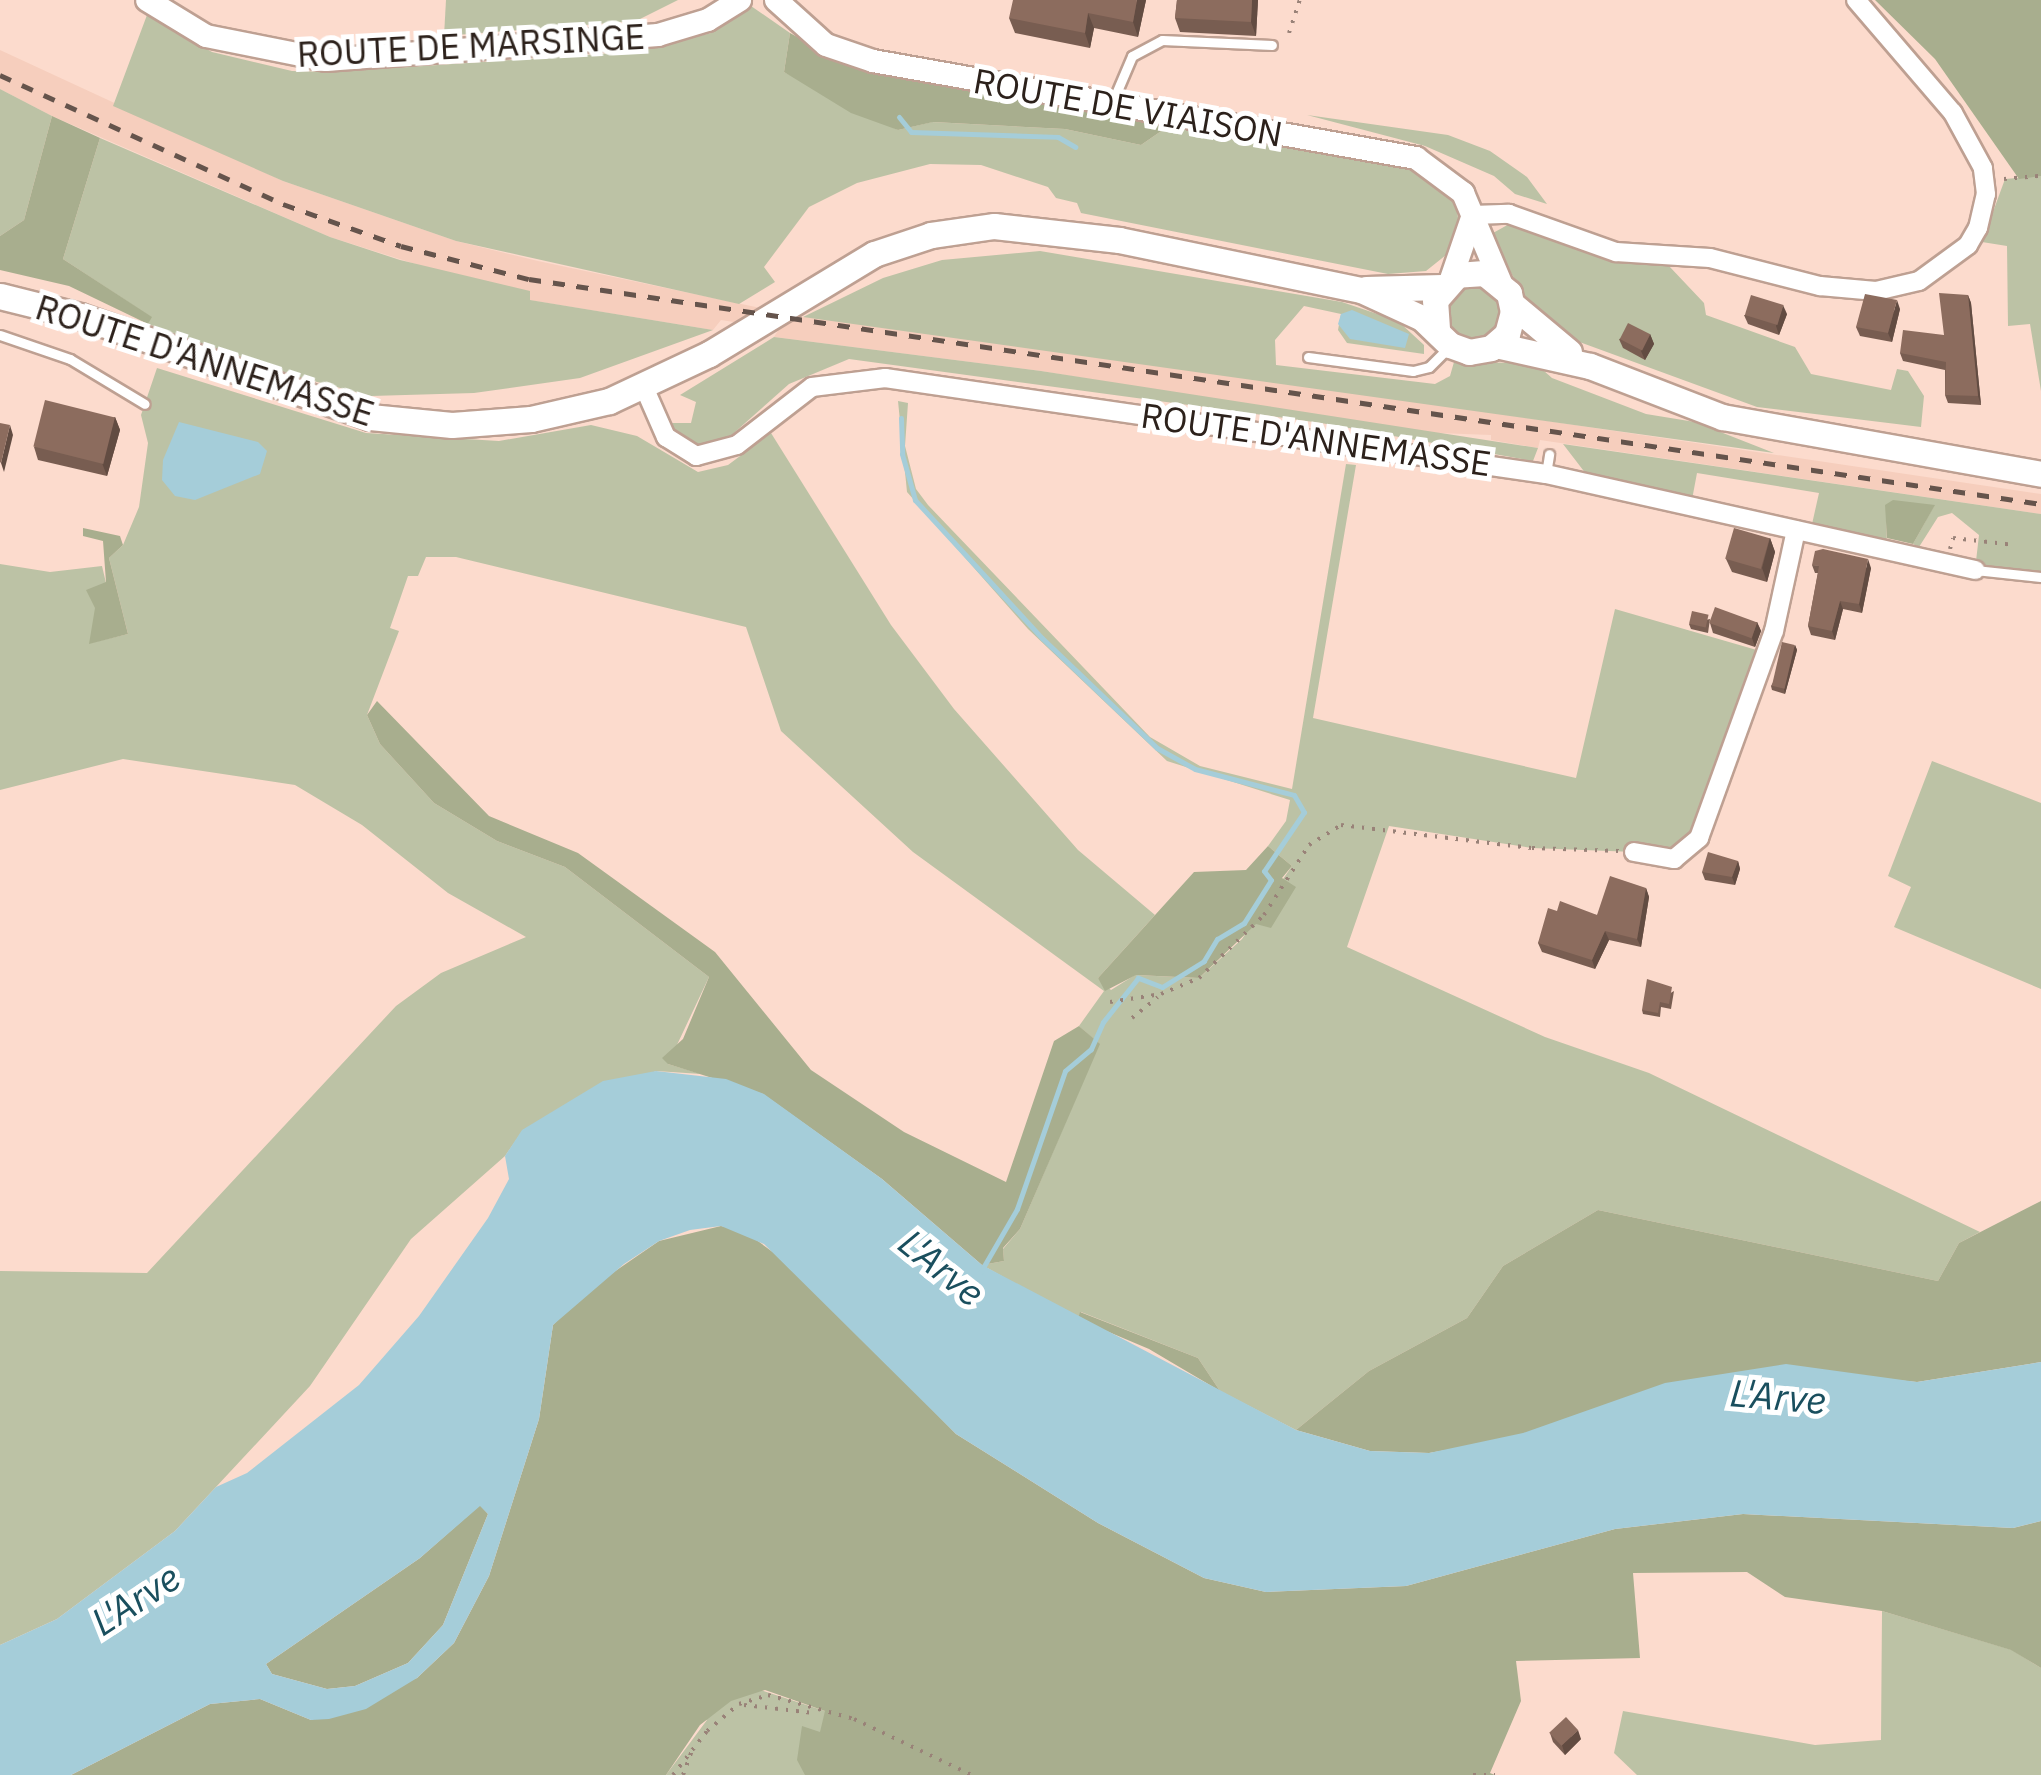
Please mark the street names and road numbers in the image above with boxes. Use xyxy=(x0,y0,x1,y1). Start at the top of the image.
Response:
street label: ROUTE DE MARSINGE xyxy=(296,15,646,75)
street label: ROUTE DE VIAISON xyxy=(970,59,1286,155)
street label: ROUTE D'ANNEMASSE xyxy=(31,285,379,435)
street label: ROUTE D'ANNEMASSE xyxy=(1138,394,1494,484)

